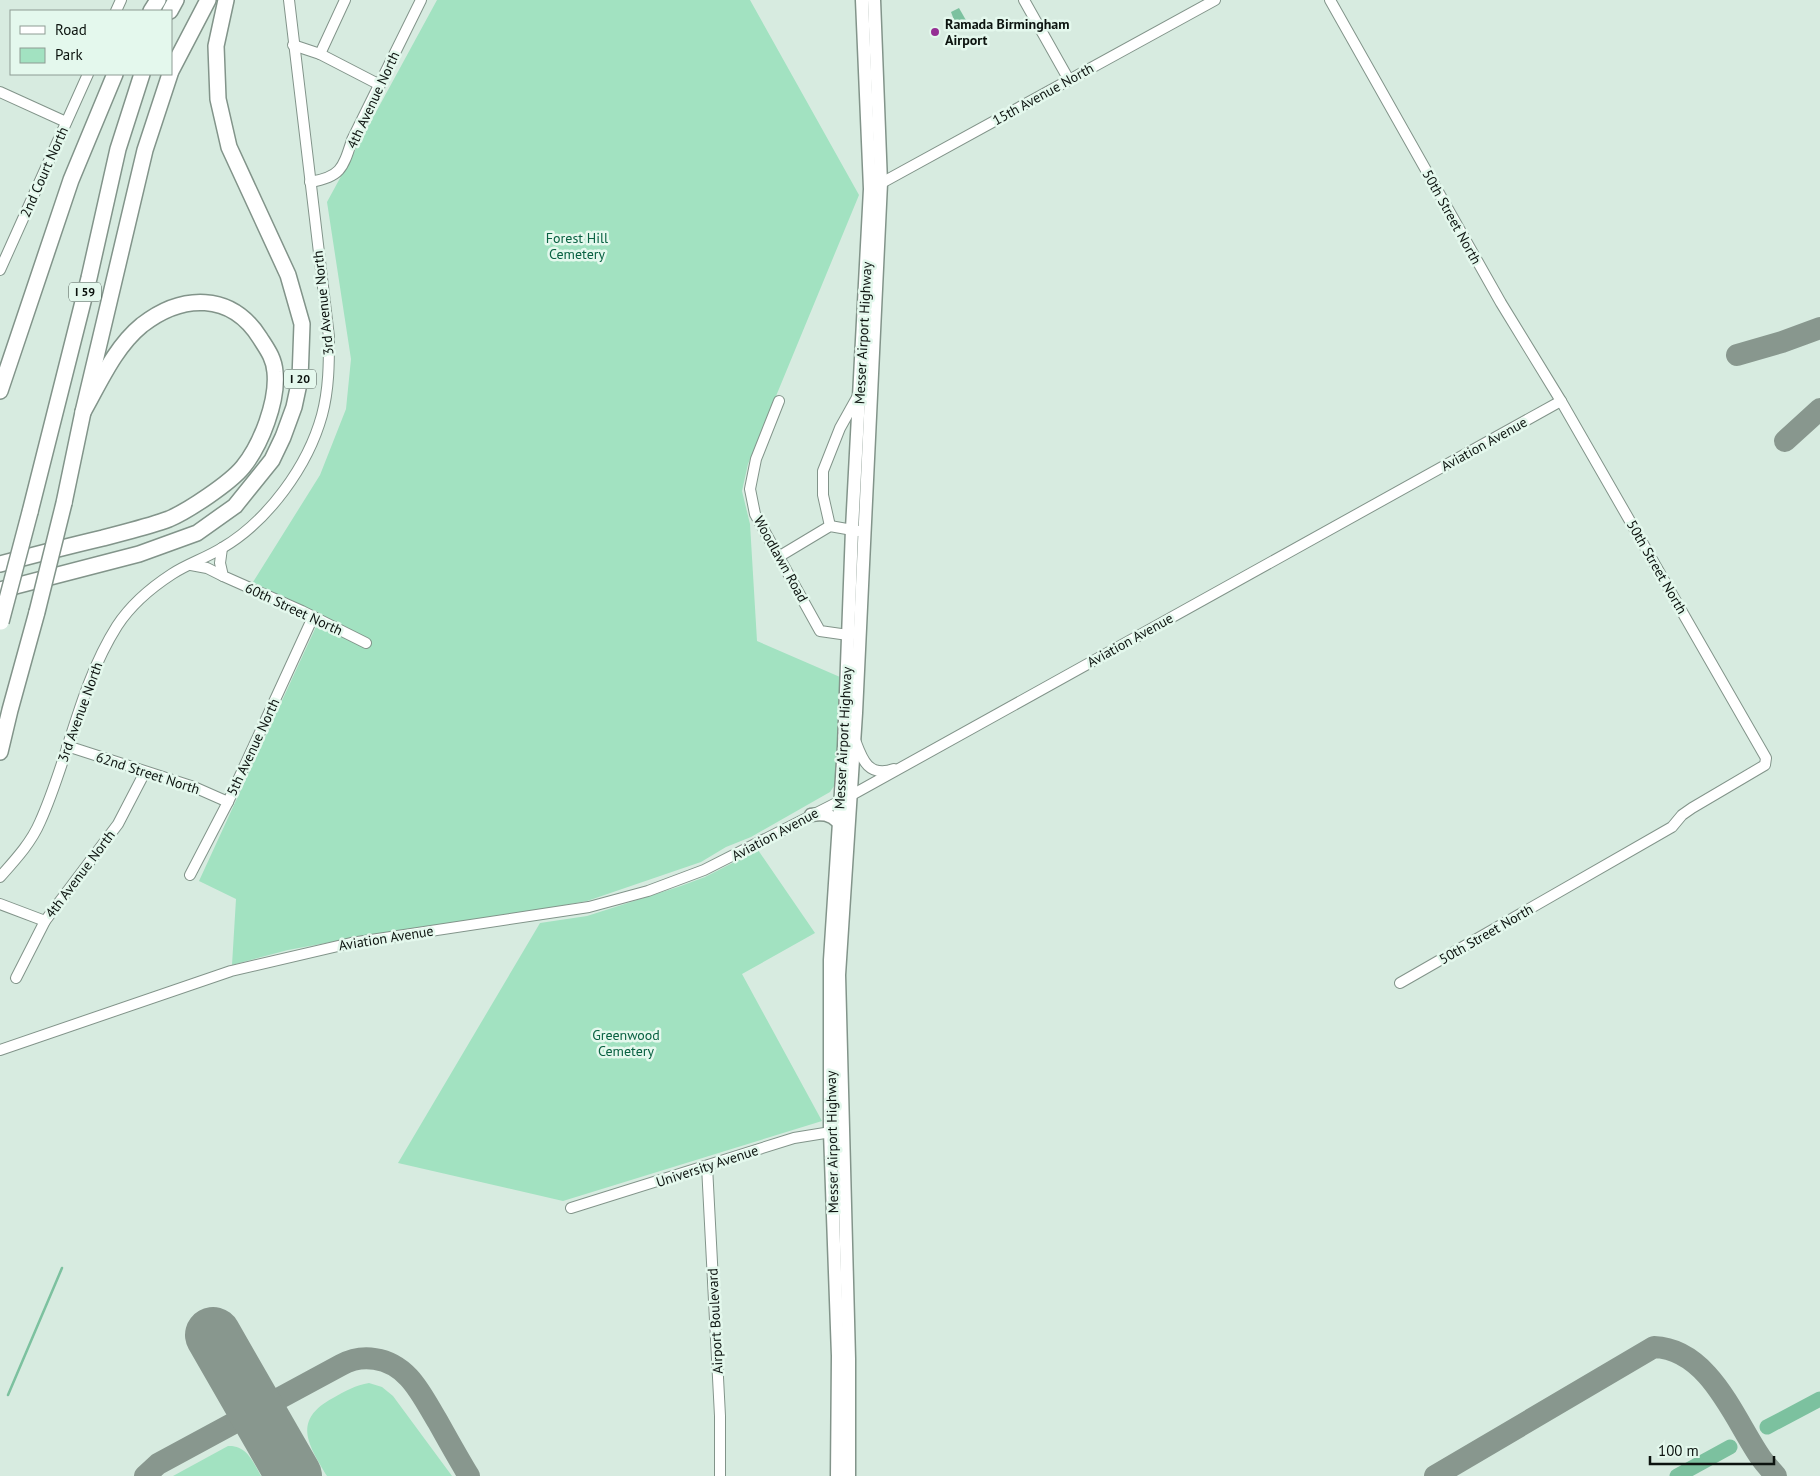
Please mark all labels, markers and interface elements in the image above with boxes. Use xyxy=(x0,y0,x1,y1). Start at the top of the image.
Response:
legend xyxy=(10,10,172,75)
place label: Ramada Birmingham Airport xyxy=(945,15,1070,49)
text: Road xyxy=(55,20,87,39)
marker: Ramada Birmingham Airport xyxy=(929,26,941,38)
text: Park xyxy=(55,45,83,64)
street label: 4th Avenue North xyxy=(343,48,403,152)
street label: 15th Avenue North xyxy=(989,59,1097,129)
street label: 2nd Court North xyxy=(16,124,72,220)
street label: 50th Street North xyxy=(1419,167,1485,267)
park label: Forest Hill Cemetery xyxy=(546,229,608,263)
street label: 3rd Avenue North xyxy=(309,250,337,356)
street label: Messer Airport Highway xyxy=(850,261,876,405)
road number: I 59 xyxy=(69,282,101,302)
road number: I 20 xyxy=(284,369,316,388)
street label: Aviation Avenue xyxy=(1438,413,1530,475)
street label: Woodlawn Road xyxy=(750,513,812,605)
street label: 50th Street North xyxy=(1623,517,1691,617)
street label: 60th Street North xyxy=(242,579,346,639)
street label: Aviation Avenue xyxy=(1084,609,1176,671)
street label: 3rd Avenue North xyxy=(54,659,106,765)
street label: Messer Airport Highway xyxy=(830,666,856,810)
street label: 5th Avenue North xyxy=(223,695,283,799)
street label: 62nd Street North xyxy=(94,748,202,798)
street label: Aviation Avenue xyxy=(728,804,822,864)
street label: 4th Avenue North xyxy=(41,827,119,921)
street label: 50th Street North xyxy=(1436,900,1536,968)
street label: Aviation Avenue xyxy=(337,922,435,954)
park label: Greenwood Cemetery xyxy=(592,1026,660,1060)
street label: Messer Airport Highway xyxy=(822,1070,842,1213)
street label: University Avenue xyxy=(654,1141,760,1191)
street label: Airport Boulevard xyxy=(703,1268,727,1374)
scale bar xyxy=(1650,1434,1774,1466)
text: 100 m xyxy=(1658,1441,1699,1460)

